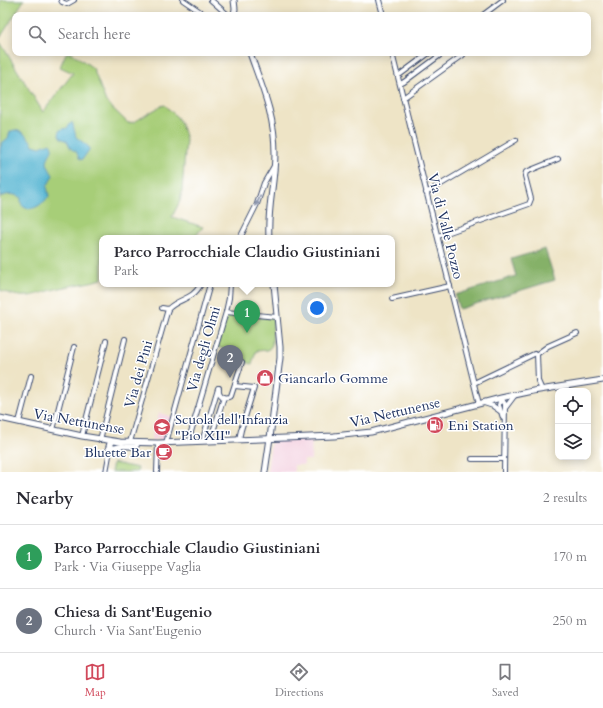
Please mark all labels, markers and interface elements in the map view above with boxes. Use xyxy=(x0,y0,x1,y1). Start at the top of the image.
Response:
search box xyxy=(12,12,591,56)
icon: search xyxy=(26,23,48,45)
text: Search here xyxy=(58,24,131,44)
street label: Via di Valle Pozzo xyxy=(423,171,468,282)
one-way arrow xyxy=(255,196,261,208)
popup xyxy=(99,235,395,287)
text: Parco Parrocchiale Claudio Giustiniani xyxy=(114,242,380,262)
text: Park xyxy=(114,262,139,280)
your location xyxy=(307,298,327,318)
pin: 1 xyxy=(234,300,260,333)
street label: Via degli Olmi xyxy=(182,304,225,394)
street label: Via dei Pini xyxy=(120,338,157,410)
pin: 2 xyxy=(217,345,243,378)
shop icon: Giancarlo Gomme xyxy=(255,368,275,388)
place label: Giancarlo Gomme xyxy=(278,369,388,388)
map controls xyxy=(555,388,591,460)
button: locate xyxy=(555,388,591,424)
street label: Via Nettunense xyxy=(348,393,442,432)
street label: Via Nettunense xyxy=(32,404,126,439)
place label: Scuola dell'Infanzia "Pio XII" xyxy=(175,410,288,445)
fuel station icon: Eni Station xyxy=(425,415,445,435)
place label: Eni Station xyxy=(448,416,514,435)
school or university icon: Scuola dell'Infanzia "Pio XII" xyxy=(152,417,172,437)
button: layers xyxy=(555,424,591,460)
cafe icon: Bluette Bar xyxy=(154,442,174,462)
place label: Bluette Bar xyxy=(84,443,152,462)
text: Nearby xyxy=(16,487,73,510)
text: 2 results xyxy=(543,489,587,507)
text: Parco Parrocchiale Claudio Giustiniani xyxy=(54,538,320,558)
text: 1 xyxy=(26,548,32,566)
text: 170 m xyxy=(553,548,587,566)
text: Park · Via Giuseppe Vaglia xyxy=(54,558,201,576)
text: Chiesa di Sant'Eugenio xyxy=(54,602,212,622)
text: 2 xyxy=(26,612,32,630)
text: 250 m xyxy=(553,612,587,630)
text: Church · Via Sant'Eugenio xyxy=(54,622,202,640)
tab: Map xyxy=(84,661,106,700)
tab: Directions xyxy=(275,661,323,700)
tab: Saved xyxy=(492,661,519,700)

